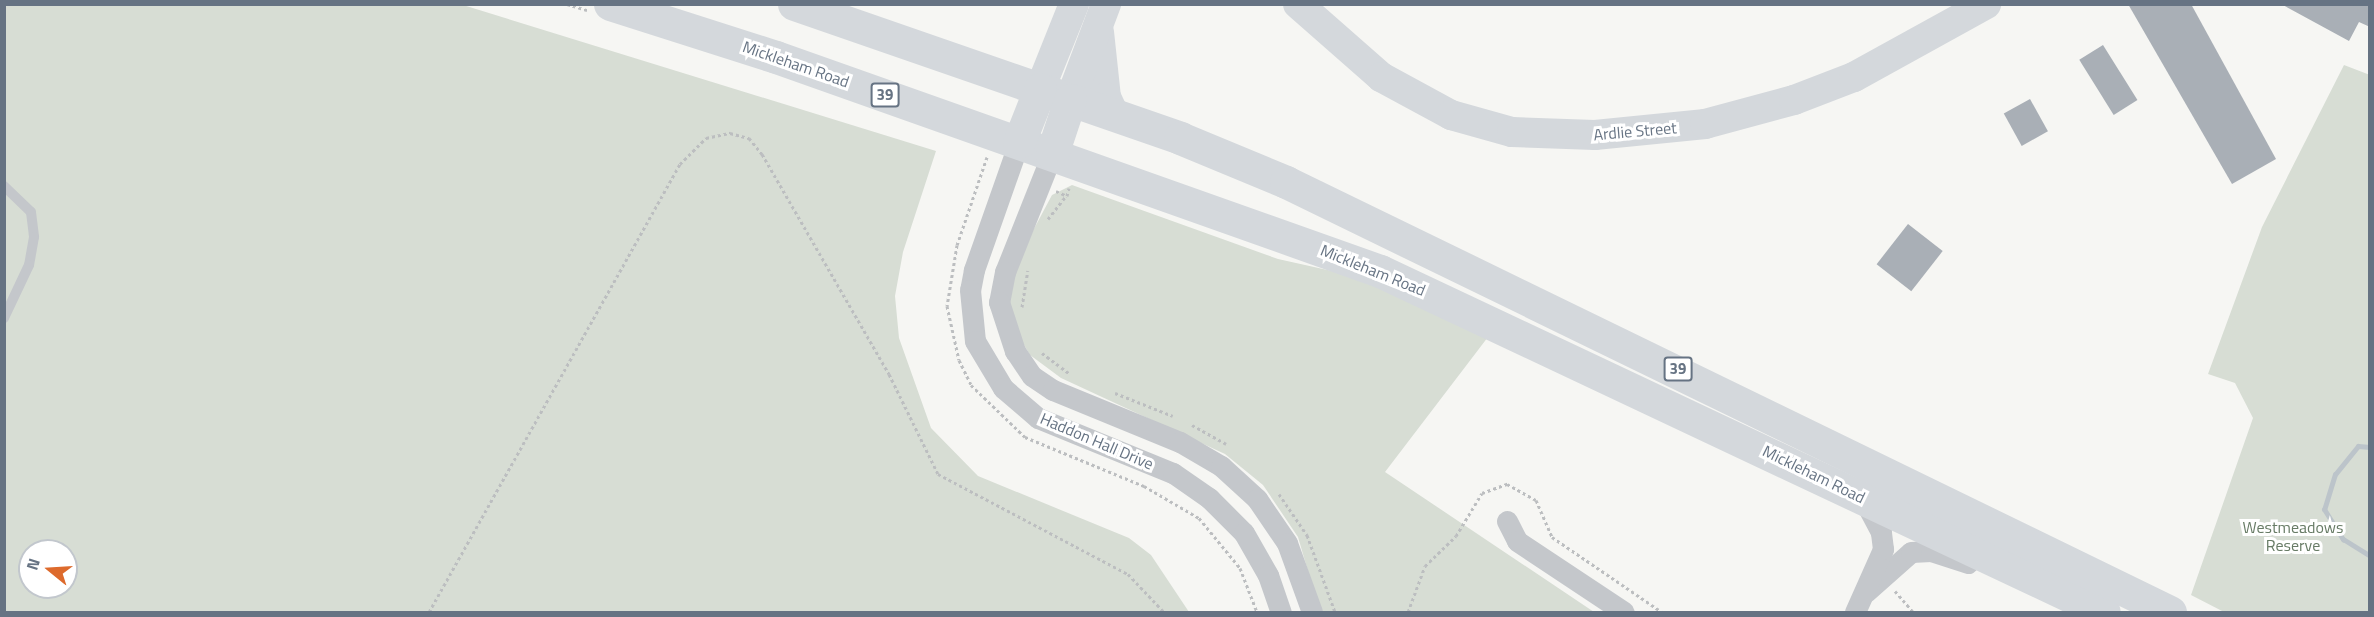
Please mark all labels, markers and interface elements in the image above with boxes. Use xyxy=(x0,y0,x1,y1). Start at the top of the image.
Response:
street label: Mickleham Road xyxy=(740,37,852,91)
road number: 39 xyxy=(870,83,900,107)
street label: Ardlie Street xyxy=(1593,118,1677,144)
street label: Mickleham Road xyxy=(1318,240,1428,300)
road number: 39 xyxy=(1663,357,1693,381)
street label: Haddon Hall Drive xyxy=(1038,409,1156,473)
street label: Mickleham Road xyxy=(1760,441,1868,507)
park label: Westmeadows Reserve xyxy=(2243,517,2343,555)
north arrow xyxy=(18,539,78,599)
text: N xyxy=(20,555,46,573)

